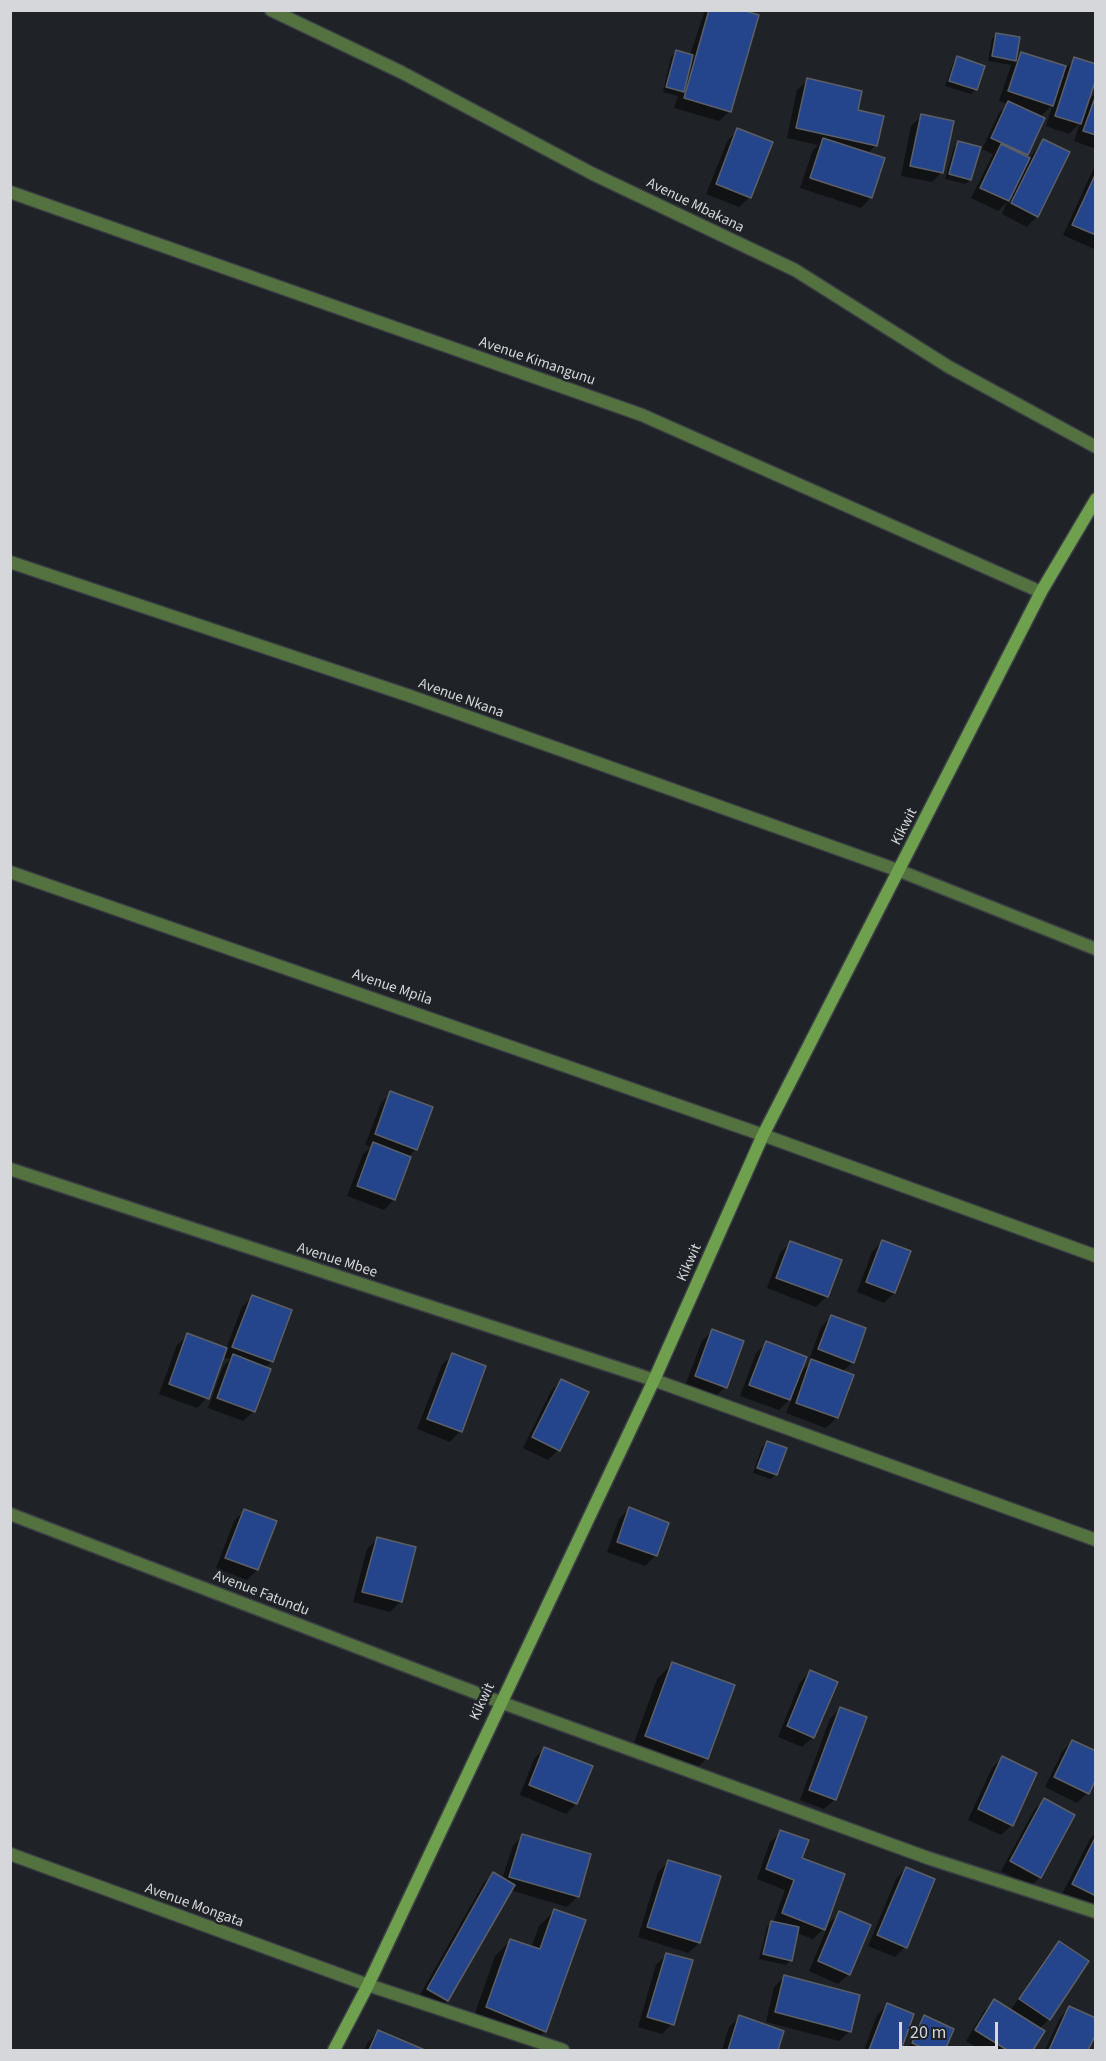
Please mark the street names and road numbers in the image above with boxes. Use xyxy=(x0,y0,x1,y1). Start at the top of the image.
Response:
street label: Avenue Mbakana xyxy=(643,175,747,237)
street label: Avenue Kimangunu xyxy=(476,334,598,390)
street label: Avenue Nkana xyxy=(416,675,506,723)
street label: Kikwit xyxy=(888,805,922,849)
street label: Avenue Mpila xyxy=(350,966,434,1010)
street label: Avenue Mbee xyxy=(295,1240,379,1282)
street label: Kikwit xyxy=(674,1241,706,1285)
street label: Avenue Fatundu xyxy=(210,1567,312,1621)
street label: Kikwit xyxy=(467,1680,499,1724)
street label: Avenue Mongata xyxy=(142,1880,246,1932)

